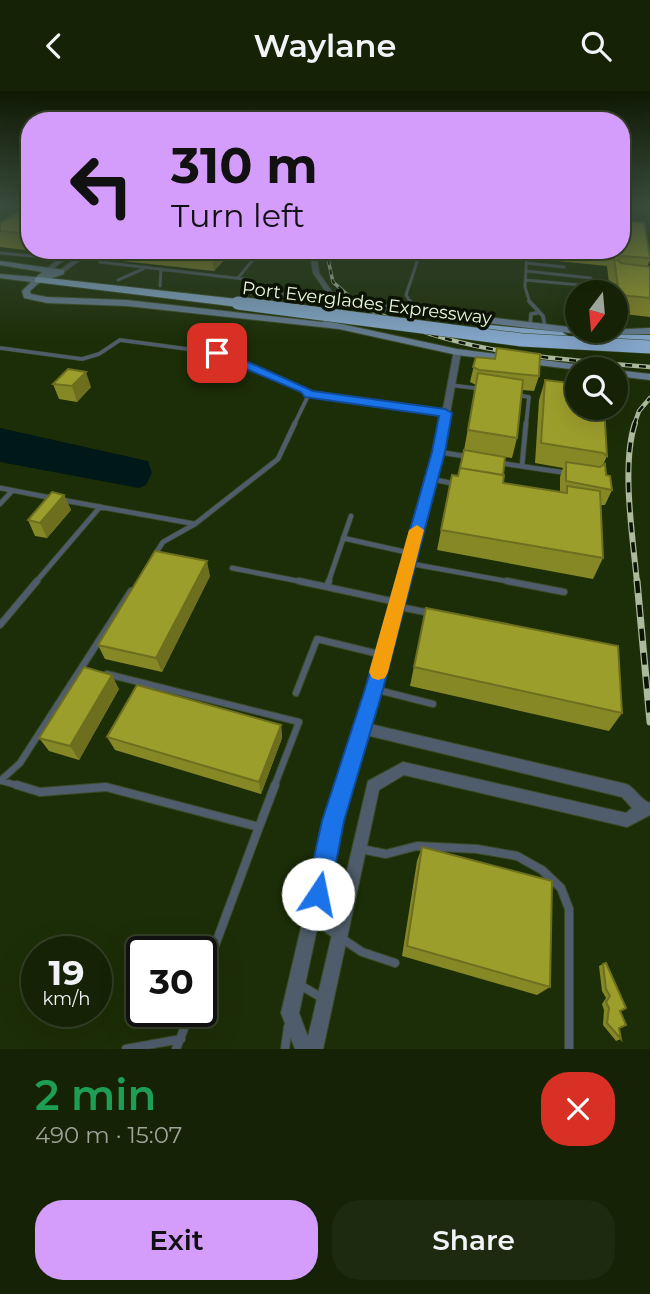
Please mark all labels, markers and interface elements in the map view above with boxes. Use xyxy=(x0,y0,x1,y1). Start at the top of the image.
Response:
text: Waylane xyxy=(254,26,396,65)
icon: back xyxy=(35,27,73,65)
icon: search xyxy=(577,27,615,65)
text: 310 m xyxy=(171,136,318,195)
icon: left xyxy=(56,140,147,231)
text: Turn left xyxy=(171,196,305,235)
street label: Port Everglades Expressway xyxy=(241,277,493,329)
north arrow xyxy=(565,280,628,343)
map controls xyxy=(565,280,628,420)
pin xyxy=(187,323,247,383)
icon: arrive xyxy=(198,334,236,372)
button: search xyxy=(565,357,628,420)
position arrow xyxy=(281,857,355,931)
speed limit sign: 30 xyxy=(126,936,217,1027)
text: 19 xyxy=(48,951,85,994)
text: km/h xyxy=(42,988,91,1010)
text: 2 min xyxy=(35,1069,156,1121)
button: close xyxy=(541,1072,615,1146)
text: 490 m · 15:07 xyxy=(35,1121,182,1149)
button: Exit xyxy=(35,1200,318,1280)
button: Share xyxy=(332,1200,615,1280)

